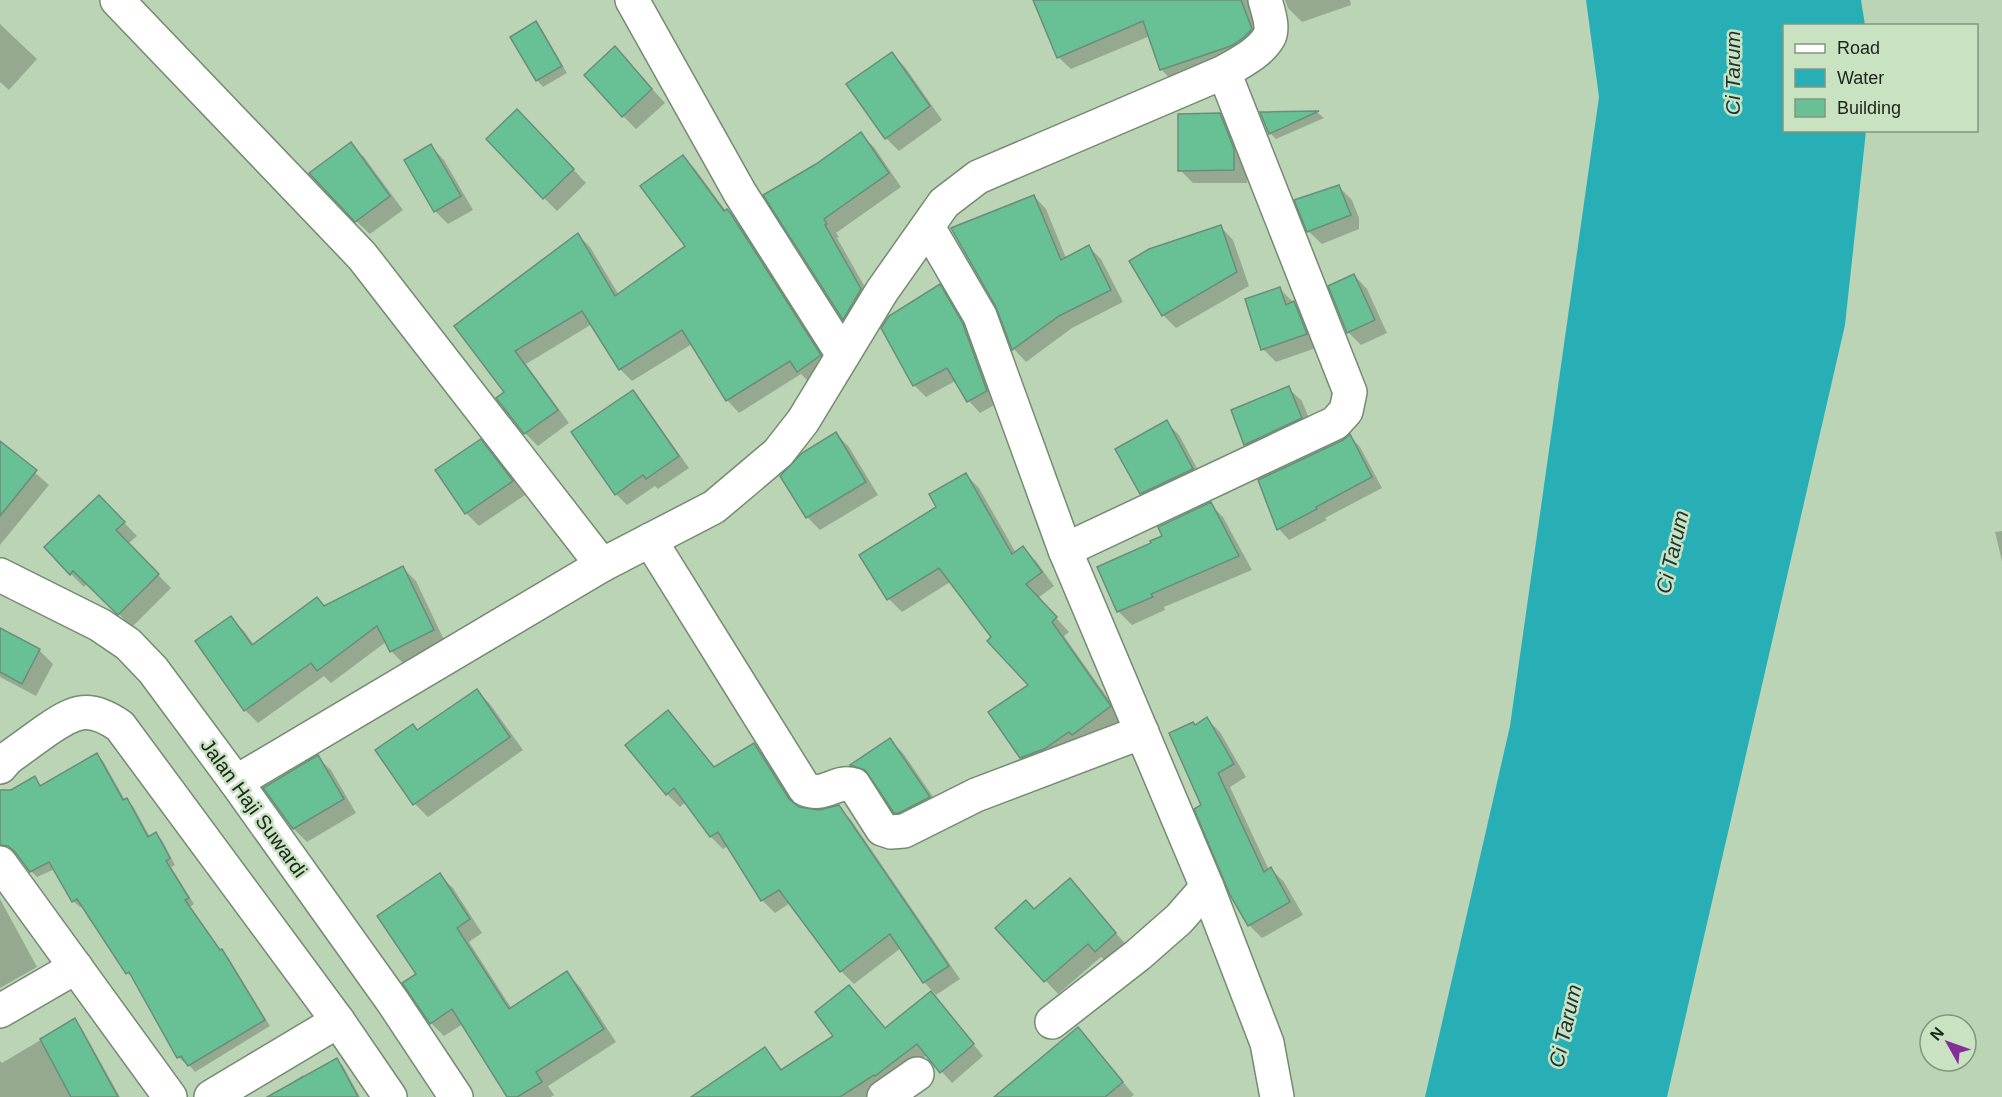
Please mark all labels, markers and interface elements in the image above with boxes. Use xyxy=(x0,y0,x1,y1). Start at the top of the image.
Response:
legend xyxy=(1783,24,1978,132)
water label: Ci Tarum xyxy=(1721,31,1744,115)
text: Road xyxy=(1837,38,1880,58)
text: Water xyxy=(1837,68,1884,88)
text: Building xyxy=(1837,98,1901,118)
water label: Ci Tarum xyxy=(1651,508,1693,596)
street label: Jalan Haji Suwardi xyxy=(196,735,312,881)
water label: Ci Tarum xyxy=(1544,982,1586,1070)
north arrow xyxy=(1918,1013,1978,1073)
text: N xyxy=(1927,1024,1947,1044)

